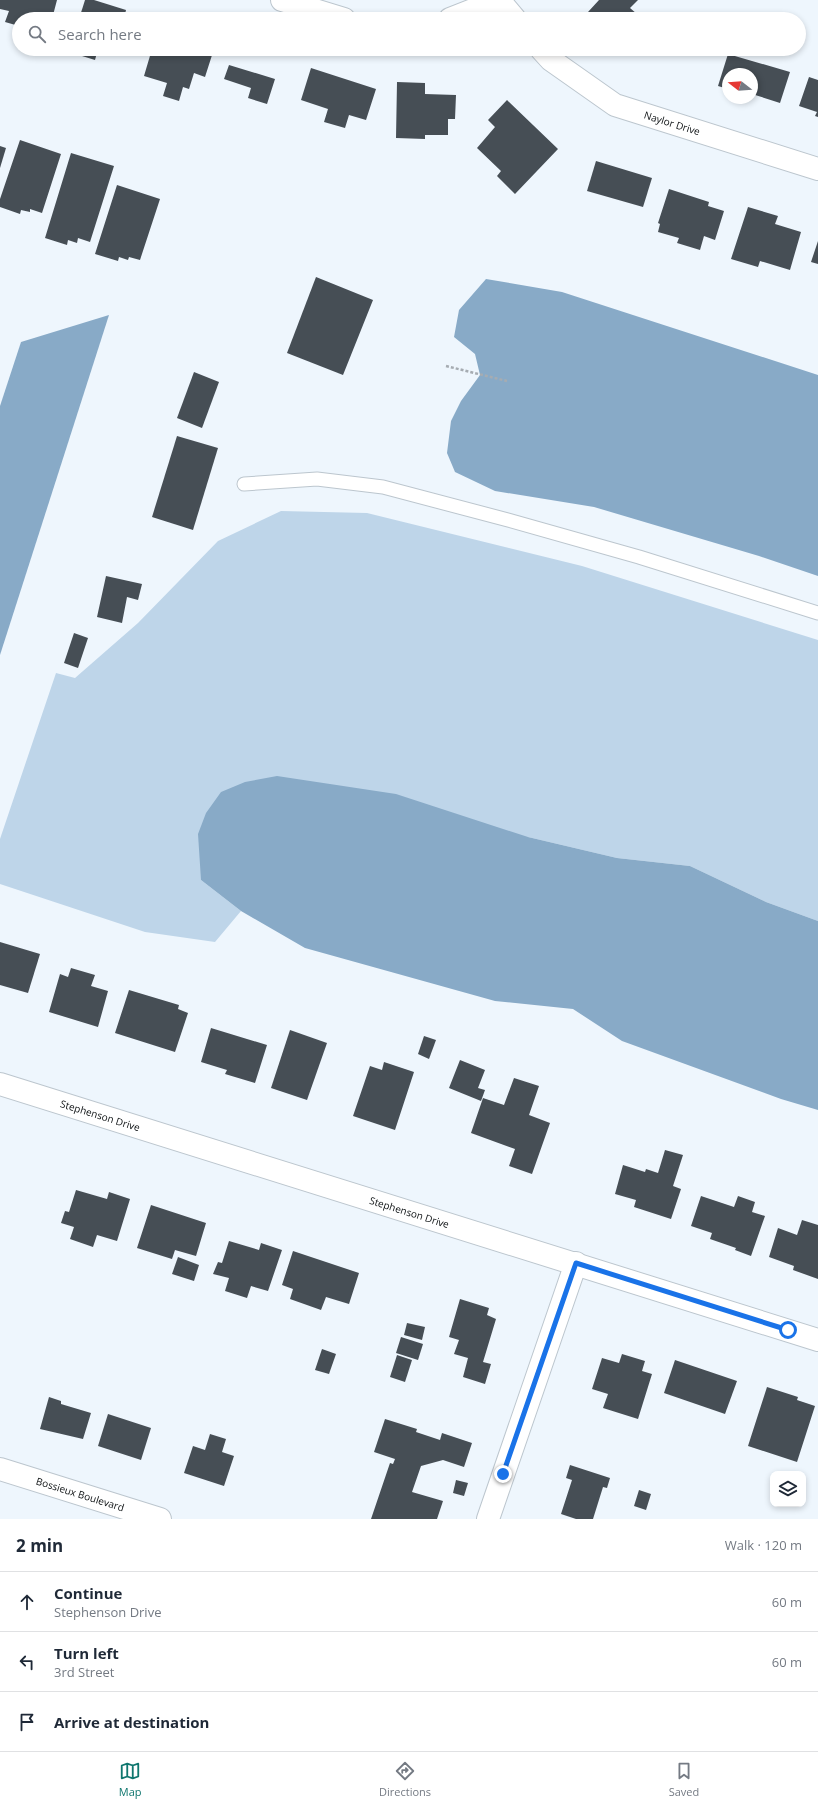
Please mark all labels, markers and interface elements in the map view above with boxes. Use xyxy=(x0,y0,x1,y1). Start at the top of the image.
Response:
search box xyxy=(12,12,806,56)
icon: search xyxy=(26,23,48,45)
text: Search here xyxy=(58,24,142,44)
north arrow xyxy=(722,68,758,104)
street label: Naylor Drive xyxy=(642,108,702,138)
street label: Stephenson Drive xyxy=(59,1096,142,1135)
street label: Stephenson Drive xyxy=(368,1193,451,1231)
route start xyxy=(779,1321,797,1339)
route end xyxy=(494,1465,512,1483)
map controls xyxy=(770,1471,806,1507)
button: layers xyxy=(770,1471,806,1507)
street label: Bossieux Boulevard xyxy=(34,1474,126,1514)
text: 2 min xyxy=(16,1534,63,1557)
text: Walk · 120 m xyxy=(725,1536,802,1554)
text: Continue xyxy=(54,1583,122,1603)
icon: ahead xyxy=(16,1591,38,1613)
text: 60 m xyxy=(772,1593,802,1611)
text: Stephenson Drive xyxy=(54,1603,161,1621)
text: Turn left xyxy=(54,1643,119,1663)
icon: left xyxy=(16,1651,38,1673)
text: 60 m xyxy=(772,1653,802,1671)
text: 3rd Street xyxy=(54,1663,114,1681)
icon: arrive xyxy=(16,1711,38,1733)
text: Arrive at destination xyxy=(54,1712,209,1732)
tab: Map xyxy=(119,1760,142,1799)
tab: Directions xyxy=(379,1760,431,1799)
tab: Saved xyxy=(669,1760,699,1799)

